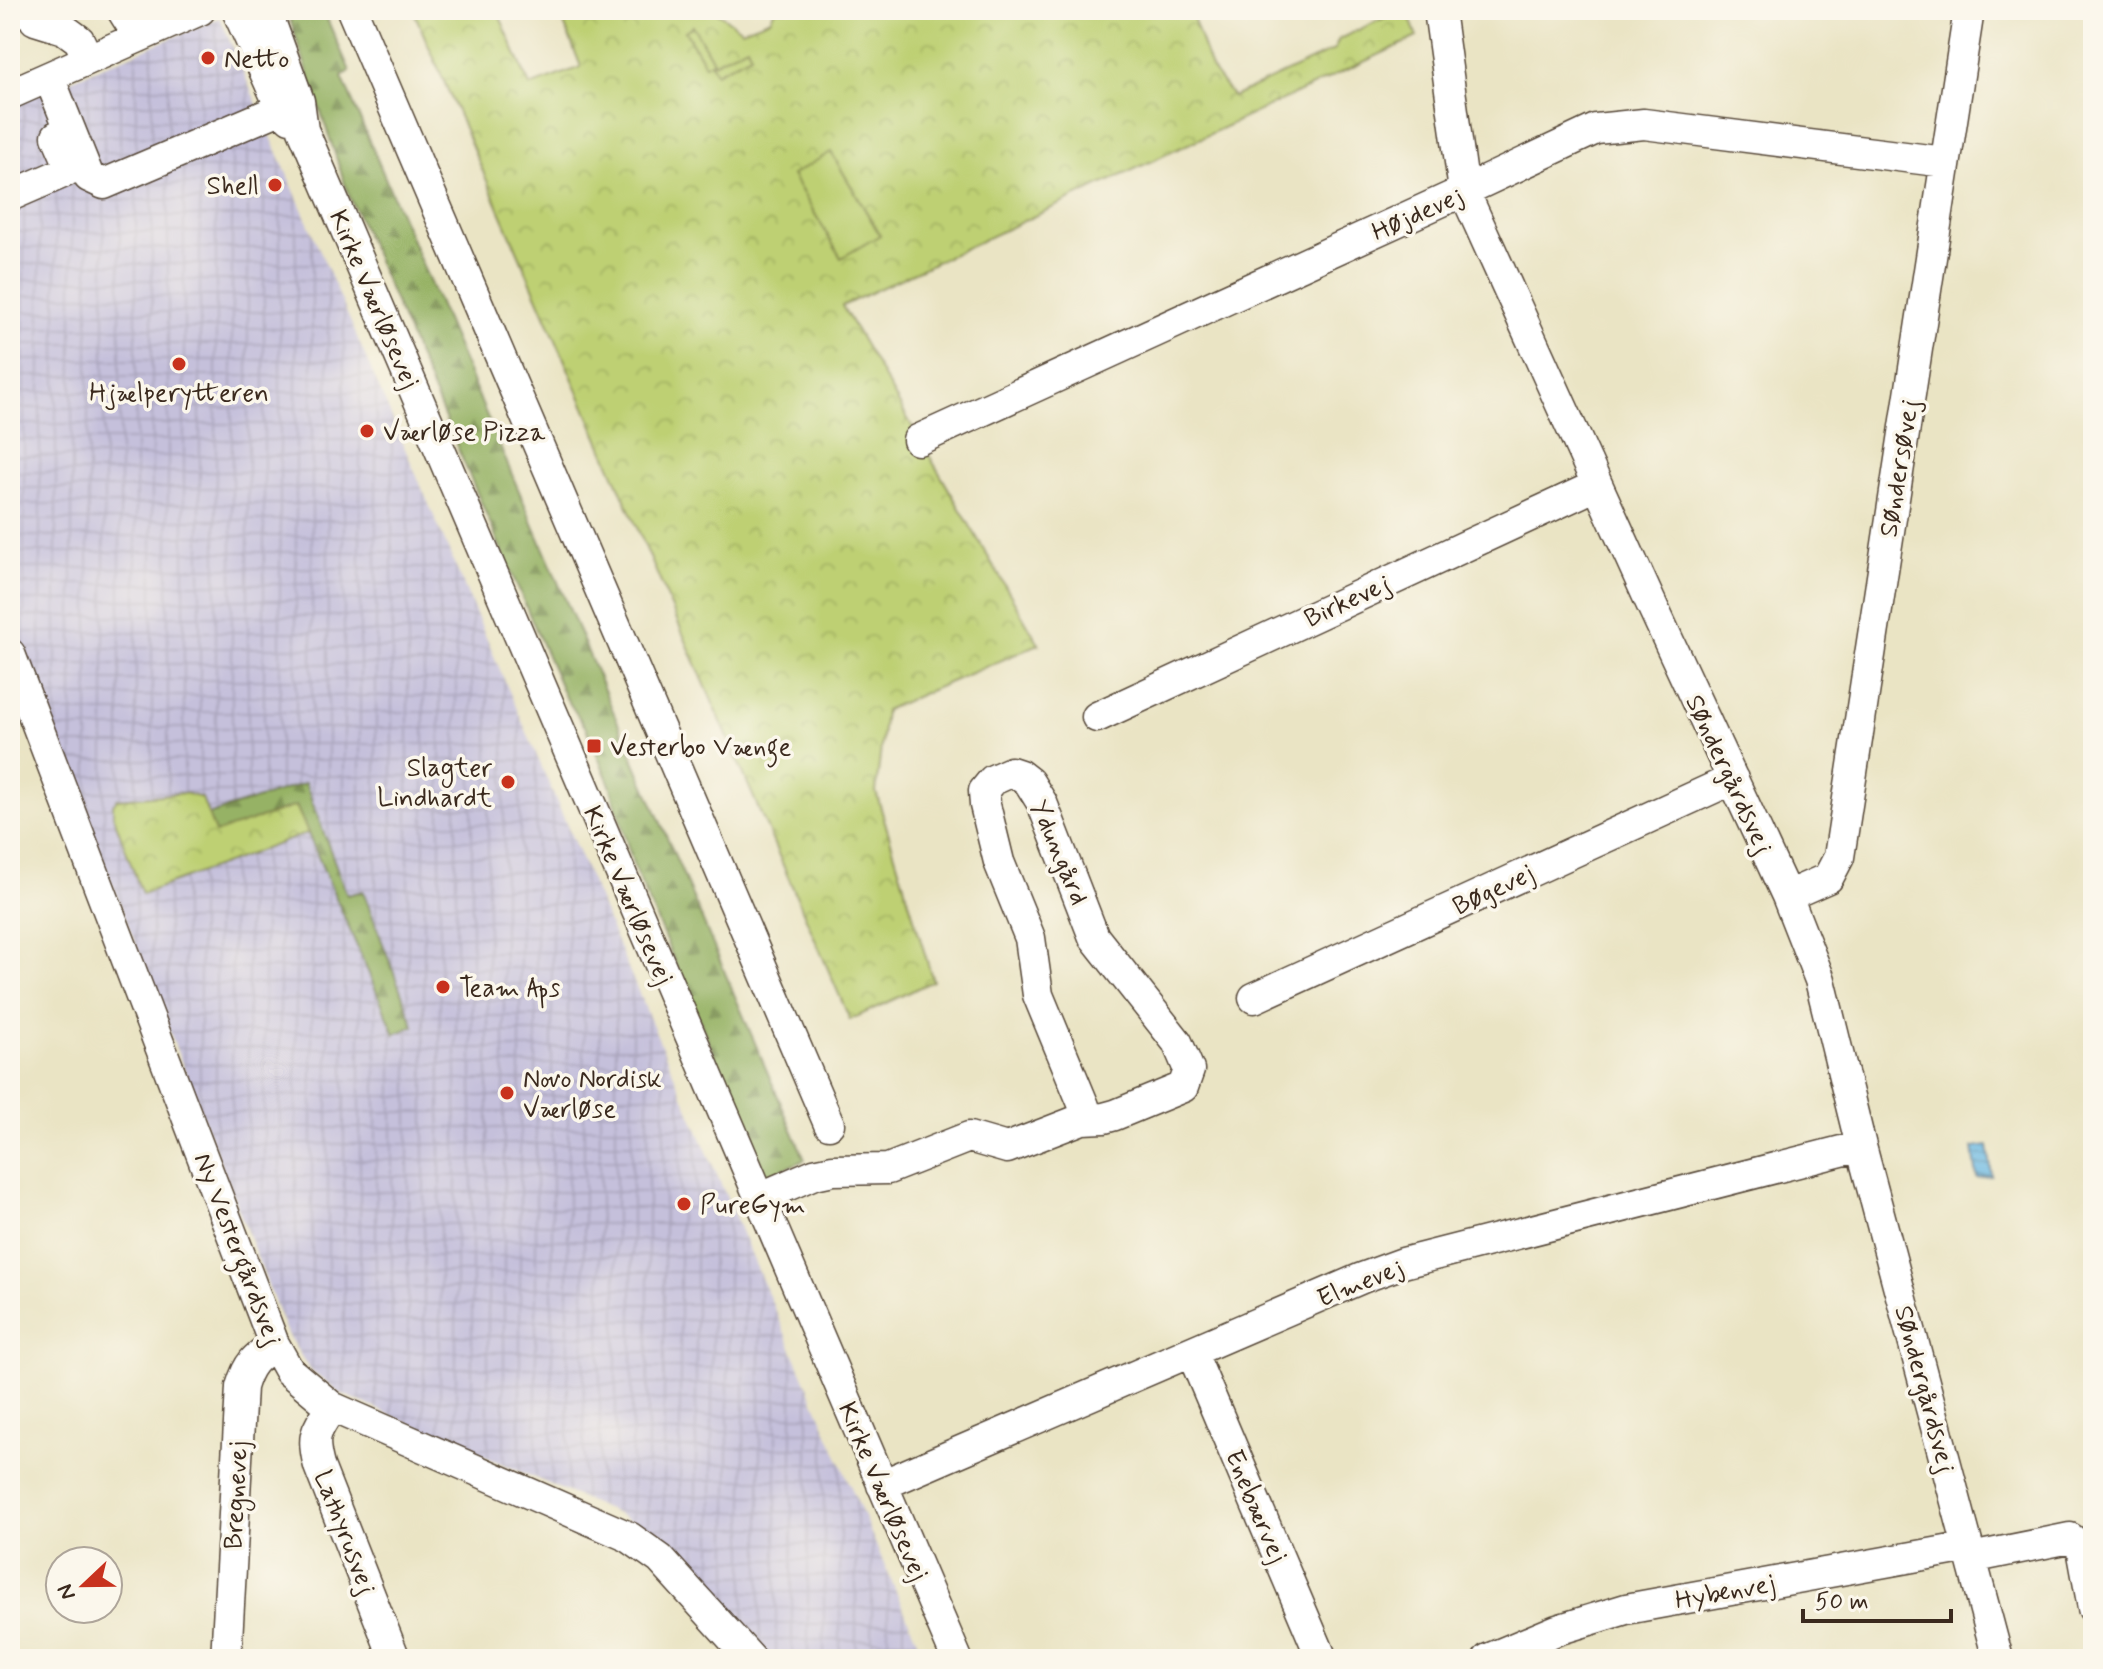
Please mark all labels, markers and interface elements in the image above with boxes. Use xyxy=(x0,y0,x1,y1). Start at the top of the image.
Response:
place label: Netto xyxy=(224,43,289,77)
marker: Netto xyxy=(199,49,217,67)
place label: Shell xyxy=(207,170,259,204)
marker: Shell xyxy=(266,176,284,194)
street label: Højdevej xyxy=(1367,180,1469,250)
street label: Kirke Værløsevej xyxy=(320,205,426,394)
marker: Hjælperytteren xyxy=(170,355,188,373)
place label: Hjælperytteren xyxy=(89,377,269,411)
street label: Søndersøvej xyxy=(1872,397,1928,540)
place label: Værløse Pizza xyxy=(383,416,546,450)
marker: Værløse Pizza xyxy=(358,422,376,440)
street label: Birkevej xyxy=(1299,567,1397,637)
street label: Søndergårdsvej xyxy=(1676,690,1780,860)
place label: Vesterbo Vænge xyxy=(610,731,791,768)
marker: Vesterbo Vænge xyxy=(585,737,603,755)
place label: Slagter Lindhardt xyxy=(377,752,492,816)
marker: Slagter Lindhardt xyxy=(499,773,517,791)
street label: Ydungård xyxy=(1021,795,1095,910)
street label: Kirke Værløsevej xyxy=(574,801,680,990)
street label: Bøgevej xyxy=(1448,857,1540,924)
place label: Team Aps xyxy=(459,972,560,1009)
marker: Team Aps xyxy=(434,978,452,996)
place label: Novo Nordisk Værløse xyxy=(523,1063,662,1127)
marker: Novo Nordisk Værløse xyxy=(498,1084,516,1102)
street label: Ny Vestergårdsvej xyxy=(182,1148,290,1352)
place label: PureGym xyxy=(700,1189,806,1223)
marker: PureGym xyxy=(675,1195,693,1213)
street label: Elmevej xyxy=(1313,1251,1409,1316)
street label: Søndergårdsvej xyxy=(1885,1302,1963,1477)
street label: Kirke Værløsevej xyxy=(829,1397,935,1586)
street label: Bregnevej xyxy=(217,1440,259,1550)
street label: Enebærvej xyxy=(1216,1445,1294,1569)
street label: Lathyrusvej xyxy=(305,1466,383,1600)
north arrow xyxy=(44,1545,124,1625)
street label: Hybenvej xyxy=(1673,1567,1778,1618)
scale bar xyxy=(1803,1573,1951,1623)
text: N xyxy=(52,1580,83,1604)
text: 50 m xyxy=(1815,1587,1869,1618)

